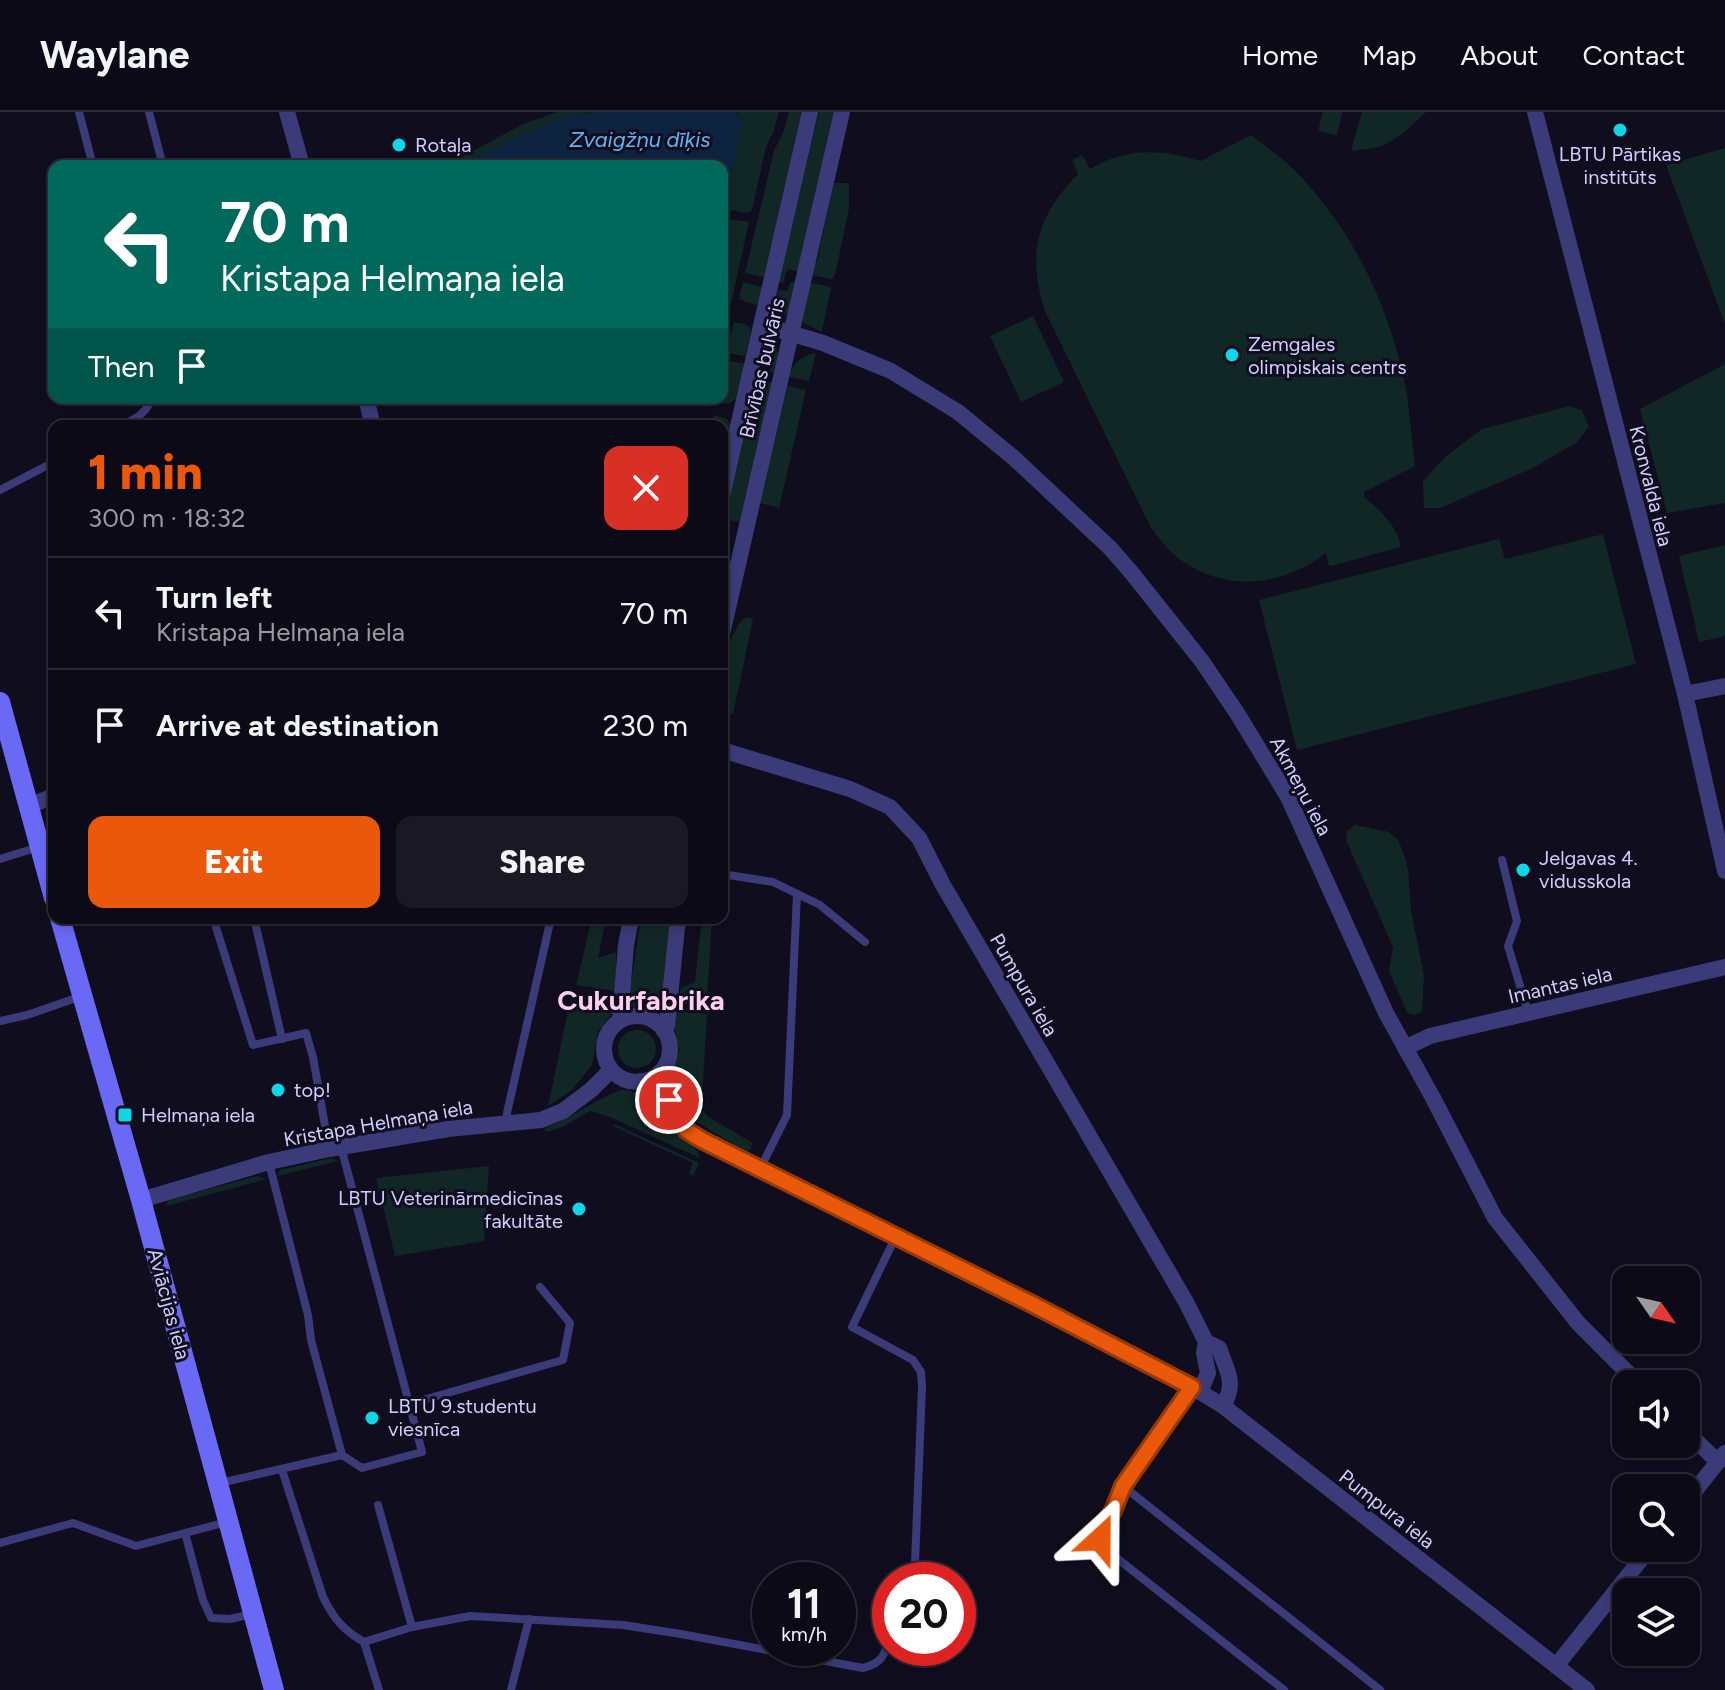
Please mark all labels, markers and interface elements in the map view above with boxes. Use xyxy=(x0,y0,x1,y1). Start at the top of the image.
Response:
text: Waylane xyxy=(40,32,190,78)
text: Home xyxy=(1242,38,1318,72)
text: Map xyxy=(1362,38,1417,72)
text: About xyxy=(1461,38,1538,72)
text: Contact xyxy=(1582,38,1685,72)
marker: LBTU Pārtikas institūts xyxy=(1611,121,1629,139)
water label: Zvaigžņu dīķis xyxy=(569,126,711,153)
place label: Rotaļa xyxy=(415,133,471,157)
marker: Rotaļa xyxy=(390,136,408,154)
place label: LBTU Pārtikas institūts xyxy=(1559,142,1681,189)
text: 70 m xyxy=(220,189,350,256)
icon: left xyxy=(88,192,192,296)
text: Kristapa Helmaņa iela xyxy=(220,257,565,300)
street label: Brīvības bulvāris xyxy=(734,296,790,440)
place label: Zemgales olimpiskais centrs xyxy=(1248,332,1407,379)
icon: arrive xyxy=(170,344,214,388)
marker: Zemgales olimpiskais centrs xyxy=(1223,346,1241,364)
text: Then xyxy=(88,348,154,385)
street label: Kronvalda iela xyxy=(1624,423,1678,549)
text: 1 min xyxy=(88,443,203,501)
button: close xyxy=(604,446,688,530)
text: 300 m · 18:32 xyxy=(88,502,245,534)
text: Turn left xyxy=(156,579,273,616)
icon: left xyxy=(88,591,132,635)
text: 70 m xyxy=(620,595,688,632)
text: Kristapa Helmaņa iela xyxy=(156,616,405,648)
icon: arrive xyxy=(88,703,132,747)
text: Arrive at destination xyxy=(156,707,439,744)
text: 230 m xyxy=(603,707,688,744)
street label: Akmeņu iela xyxy=(1265,732,1337,840)
button: Exit xyxy=(88,816,380,908)
button: Share xyxy=(396,816,688,908)
place label: Jelgavas 4. vidusskola xyxy=(1539,846,1638,893)
marker: Jelgavas 4. vidusskola xyxy=(1514,861,1532,879)
street label: Pumpura iela xyxy=(985,929,1063,1041)
street label: Imantas iela xyxy=(1506,961,1614,1009)
district label: Cukurfabrika xyxy=(557,983,725,1017)
pin xyxy=(635,1066,703,1134)
place label: top! xyxy=(294,1078,331,1102)
icon: arrive xyxy=(647,1078,691,1122)
marker: top! xyxy=(269,1081,287,1099)
street label: Kristapa Helmaņa iela xyxy=(282,1095,474,1151)
place label: Helmaņa iela xyxy=(141,1103,255,1127)
marker: Helmaņa iela xyxy=(116,1106,134,1124)
place label: LBTU Veterinārmedicīnas fakultāte xyxy=(338,1186,563,1233)
marker: LBTU Veterinārmedicīnas fakultāte xyxy=(570,1200,588,1218)
street label: Aviācijas iela xyxy=(143,1246,195,1362)
north arrow xyxy=(1612,1266,1700,1354)
map controls xyxy=(1612,1266,1700,1666)
button: sound xyxy=(1612,1370,1700,1458)
place label: LBTU 9.studentu viesnīca xyxy=(388,1394,537,1441)
marker: LBTU 9.studentu viesnīca xyxy=(363,1409,381,1427)
street label: Pumpura iela xyxy=(1334,1464,1440,1554)
button: search xyxy=(1612,1474,1700,1562)
position arrow xyxy=(1058,1497,1142,1581)
speed limit sign: 20 xyxy=(872,1562,976,1666)
button: layers xyxy=(1612,1578,1700,1666)
text: 11 xyxy=(787,1580,821,1628)
text: km/h xyxy=(781,1622,827,1646)

